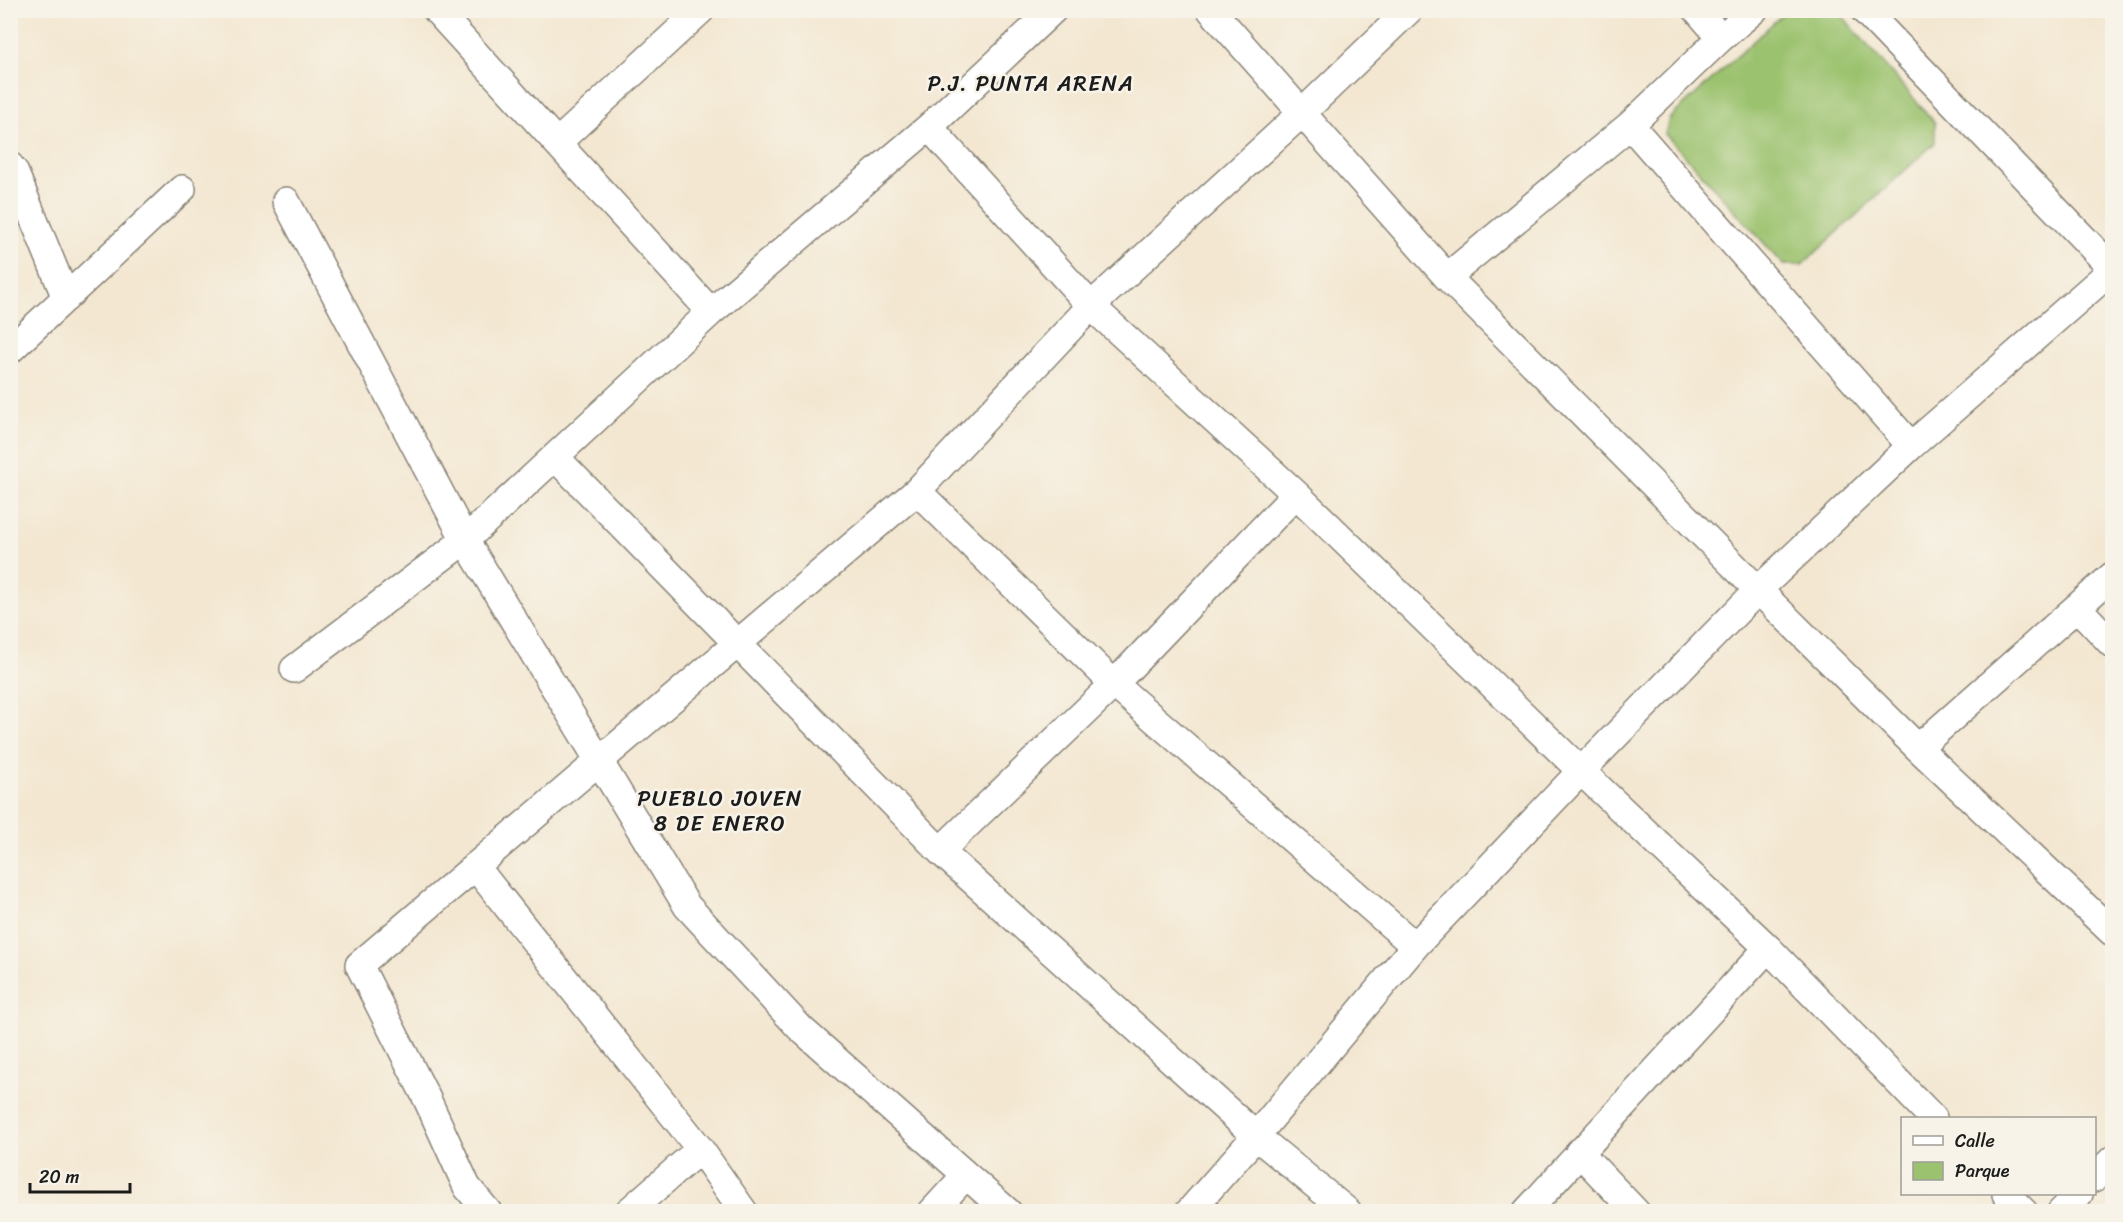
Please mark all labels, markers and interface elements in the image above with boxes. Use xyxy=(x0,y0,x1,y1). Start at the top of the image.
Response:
district label: P.J. PUNTA ARENA xyxy=(927,64,1135,103)
district label: PUEBLO JOVEN 8 DE ENERO xyxy=(637,779,803,843)
legend xyxy=(1901,1117,2096,1195)
text: Calle xyxy=(1955,1125,1995,1157)
text: Parque xyxy=(1955,1155,2010,1187)
scale bar xyxy=(30,1156,130,1194)
text: 20 m xyxy=(39,1161,79,1193)

